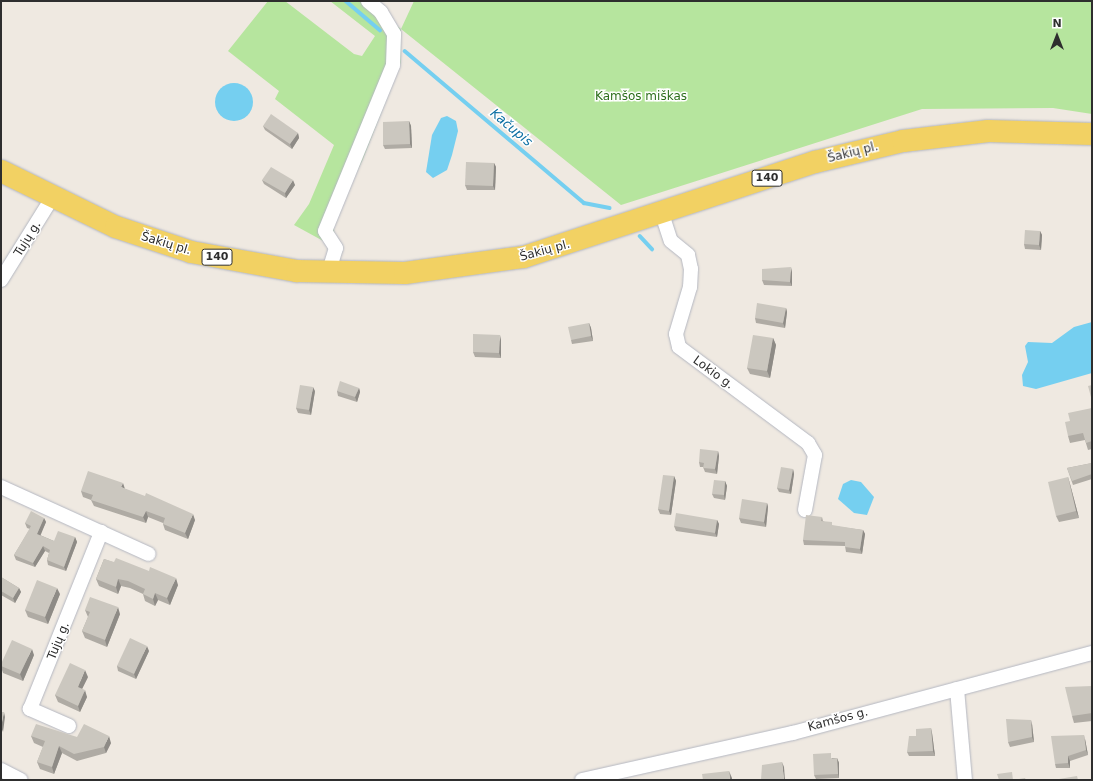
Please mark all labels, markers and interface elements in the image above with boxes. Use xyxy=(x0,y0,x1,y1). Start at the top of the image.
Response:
north arrow xyxy=(1037,16,1077,56)
text: N xyxy=(1052,17,1062,30)
park label: Kamšos miškas xyxy=(595,90,687,104)
water label: Kačupis xyxy=(487,106,535,150)
street label: Šakių pl. xyxy=(826,140,880,166)
road number: 140 xyxy=(751,169,783,187)
street label: Tujų g. xyxy=(11,219,45,259)
street label: Šakių pl. xyxy=(139,230,193,258)
street label: Šakių pl. xyxy=(518,237,572,265)
road number: 140 xyxy=(201,248,233,266)
street label: Lokio g. xyxy=(690,353,736,393)
street label: Tujų g. xyxy=(45,620,73,662)
street label: Kamšos g. xyxy=(806,705,870,735)

